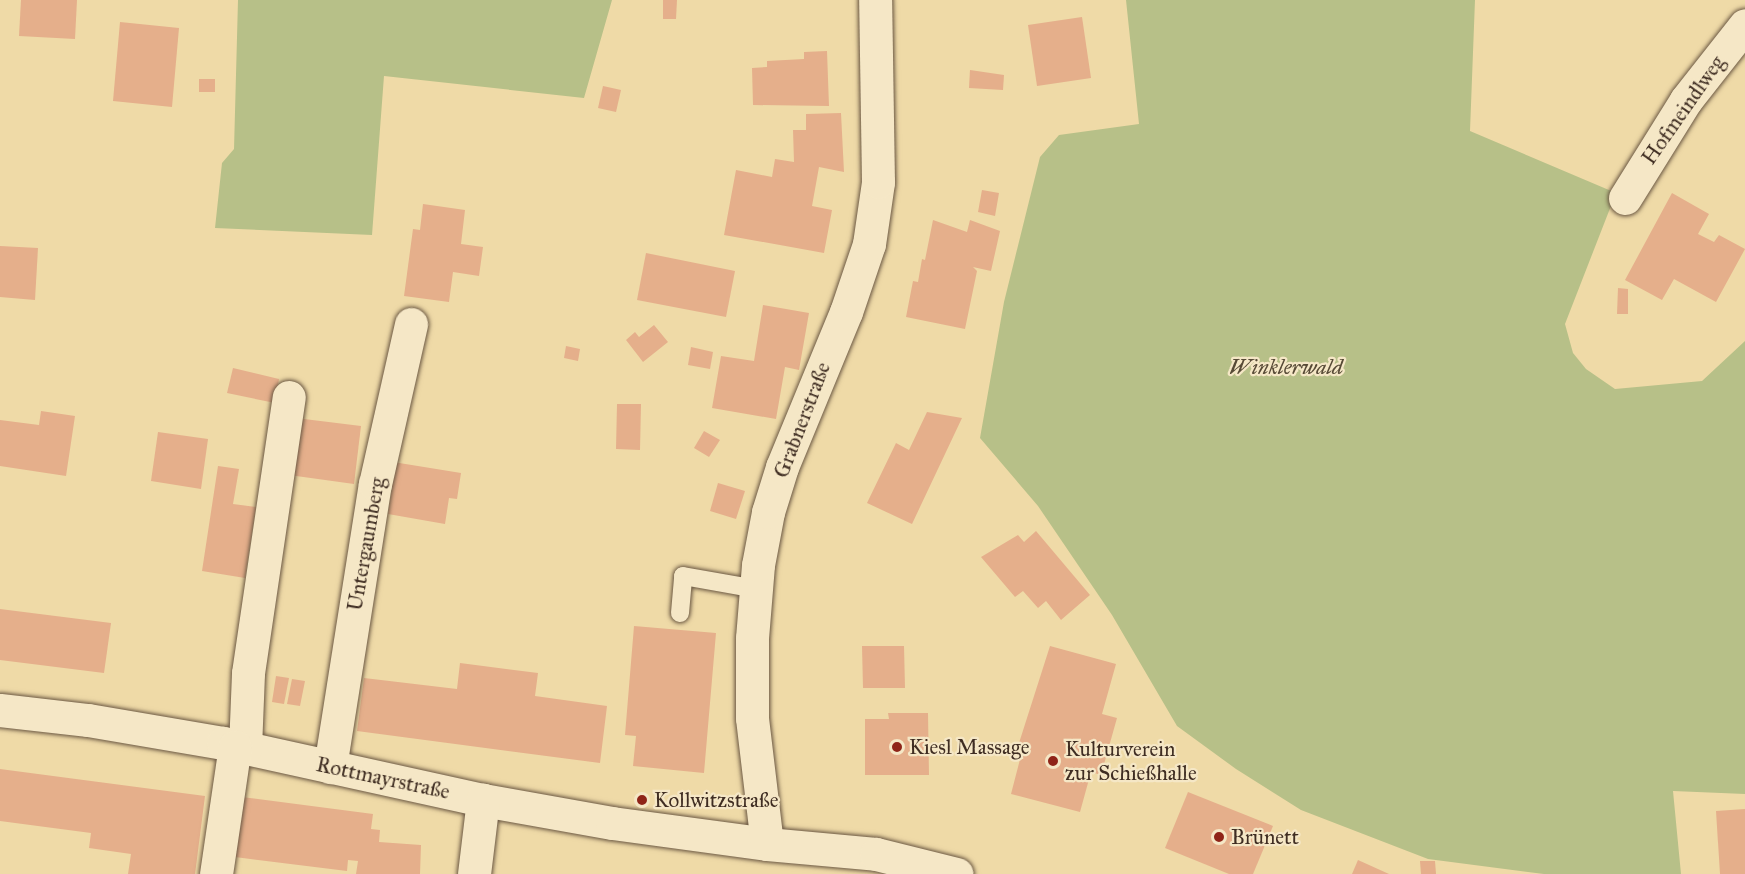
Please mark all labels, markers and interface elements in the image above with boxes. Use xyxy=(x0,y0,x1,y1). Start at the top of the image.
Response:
street label: Hofmeindlweg xyxy=(1636,51,1730,169)
park label: Winklerwald xyxy=(1229,354,1343,380)
street label: Grabnerstraße xyxy=(768,359,836,481)
street label: Untergaumberg xyxy=(342,475,390,613)
place label: Kiesl Massage xyxy=(909,734,1029,760)
place label: Kulturverein zur Schießhalle xyxy=(1065,736,1197,786)
marker: Kiesl Massage xyxy=(890,740,904,754)
street label: Rottmayrstraße xyxy=(314,752,452,804)
marker: Kulturverein zur Schießhalle xyxy=(1046,754,1060,768)
place label: Kollwitzstraße xyxy=(654,787,778,813)
marker: Kollwitzstraße xyxy=(635,793,649,807)
place label: Brünett xyxy=(1231,824,1299,850)
marker: Brünett xyxy=(1212,830,1226,844)

